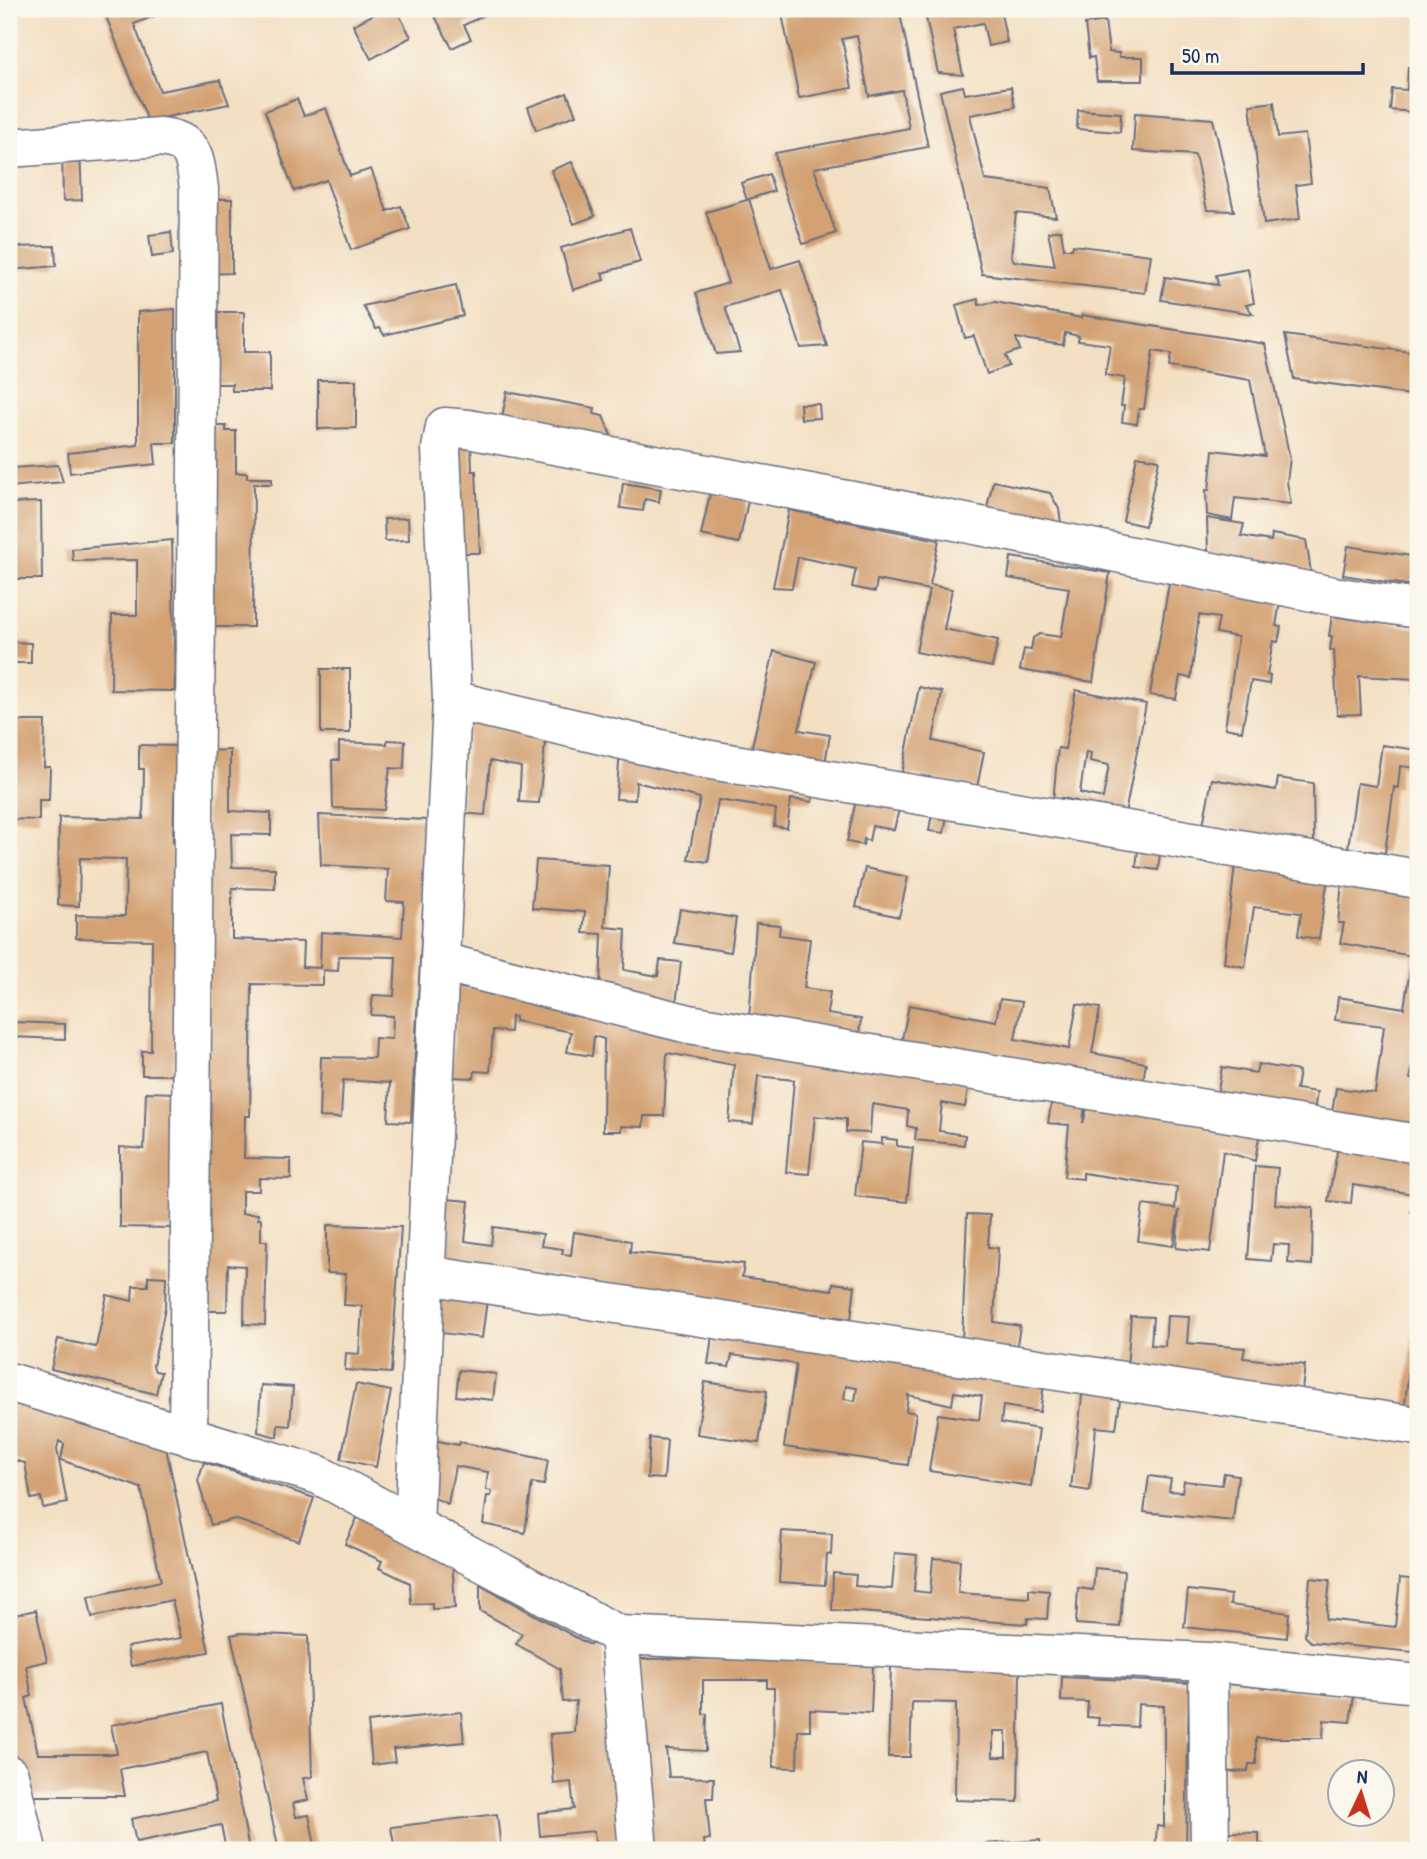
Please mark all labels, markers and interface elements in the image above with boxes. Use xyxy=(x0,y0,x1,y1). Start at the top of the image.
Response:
scale bar xyxy=(1172,32,1362,76)
text: 50 m xyxy=(1182,41,1219,70)
north arrow xyxy=(1326,1758,1396,1828)
text: N xyxy=(1356,1763,1368,1789)

